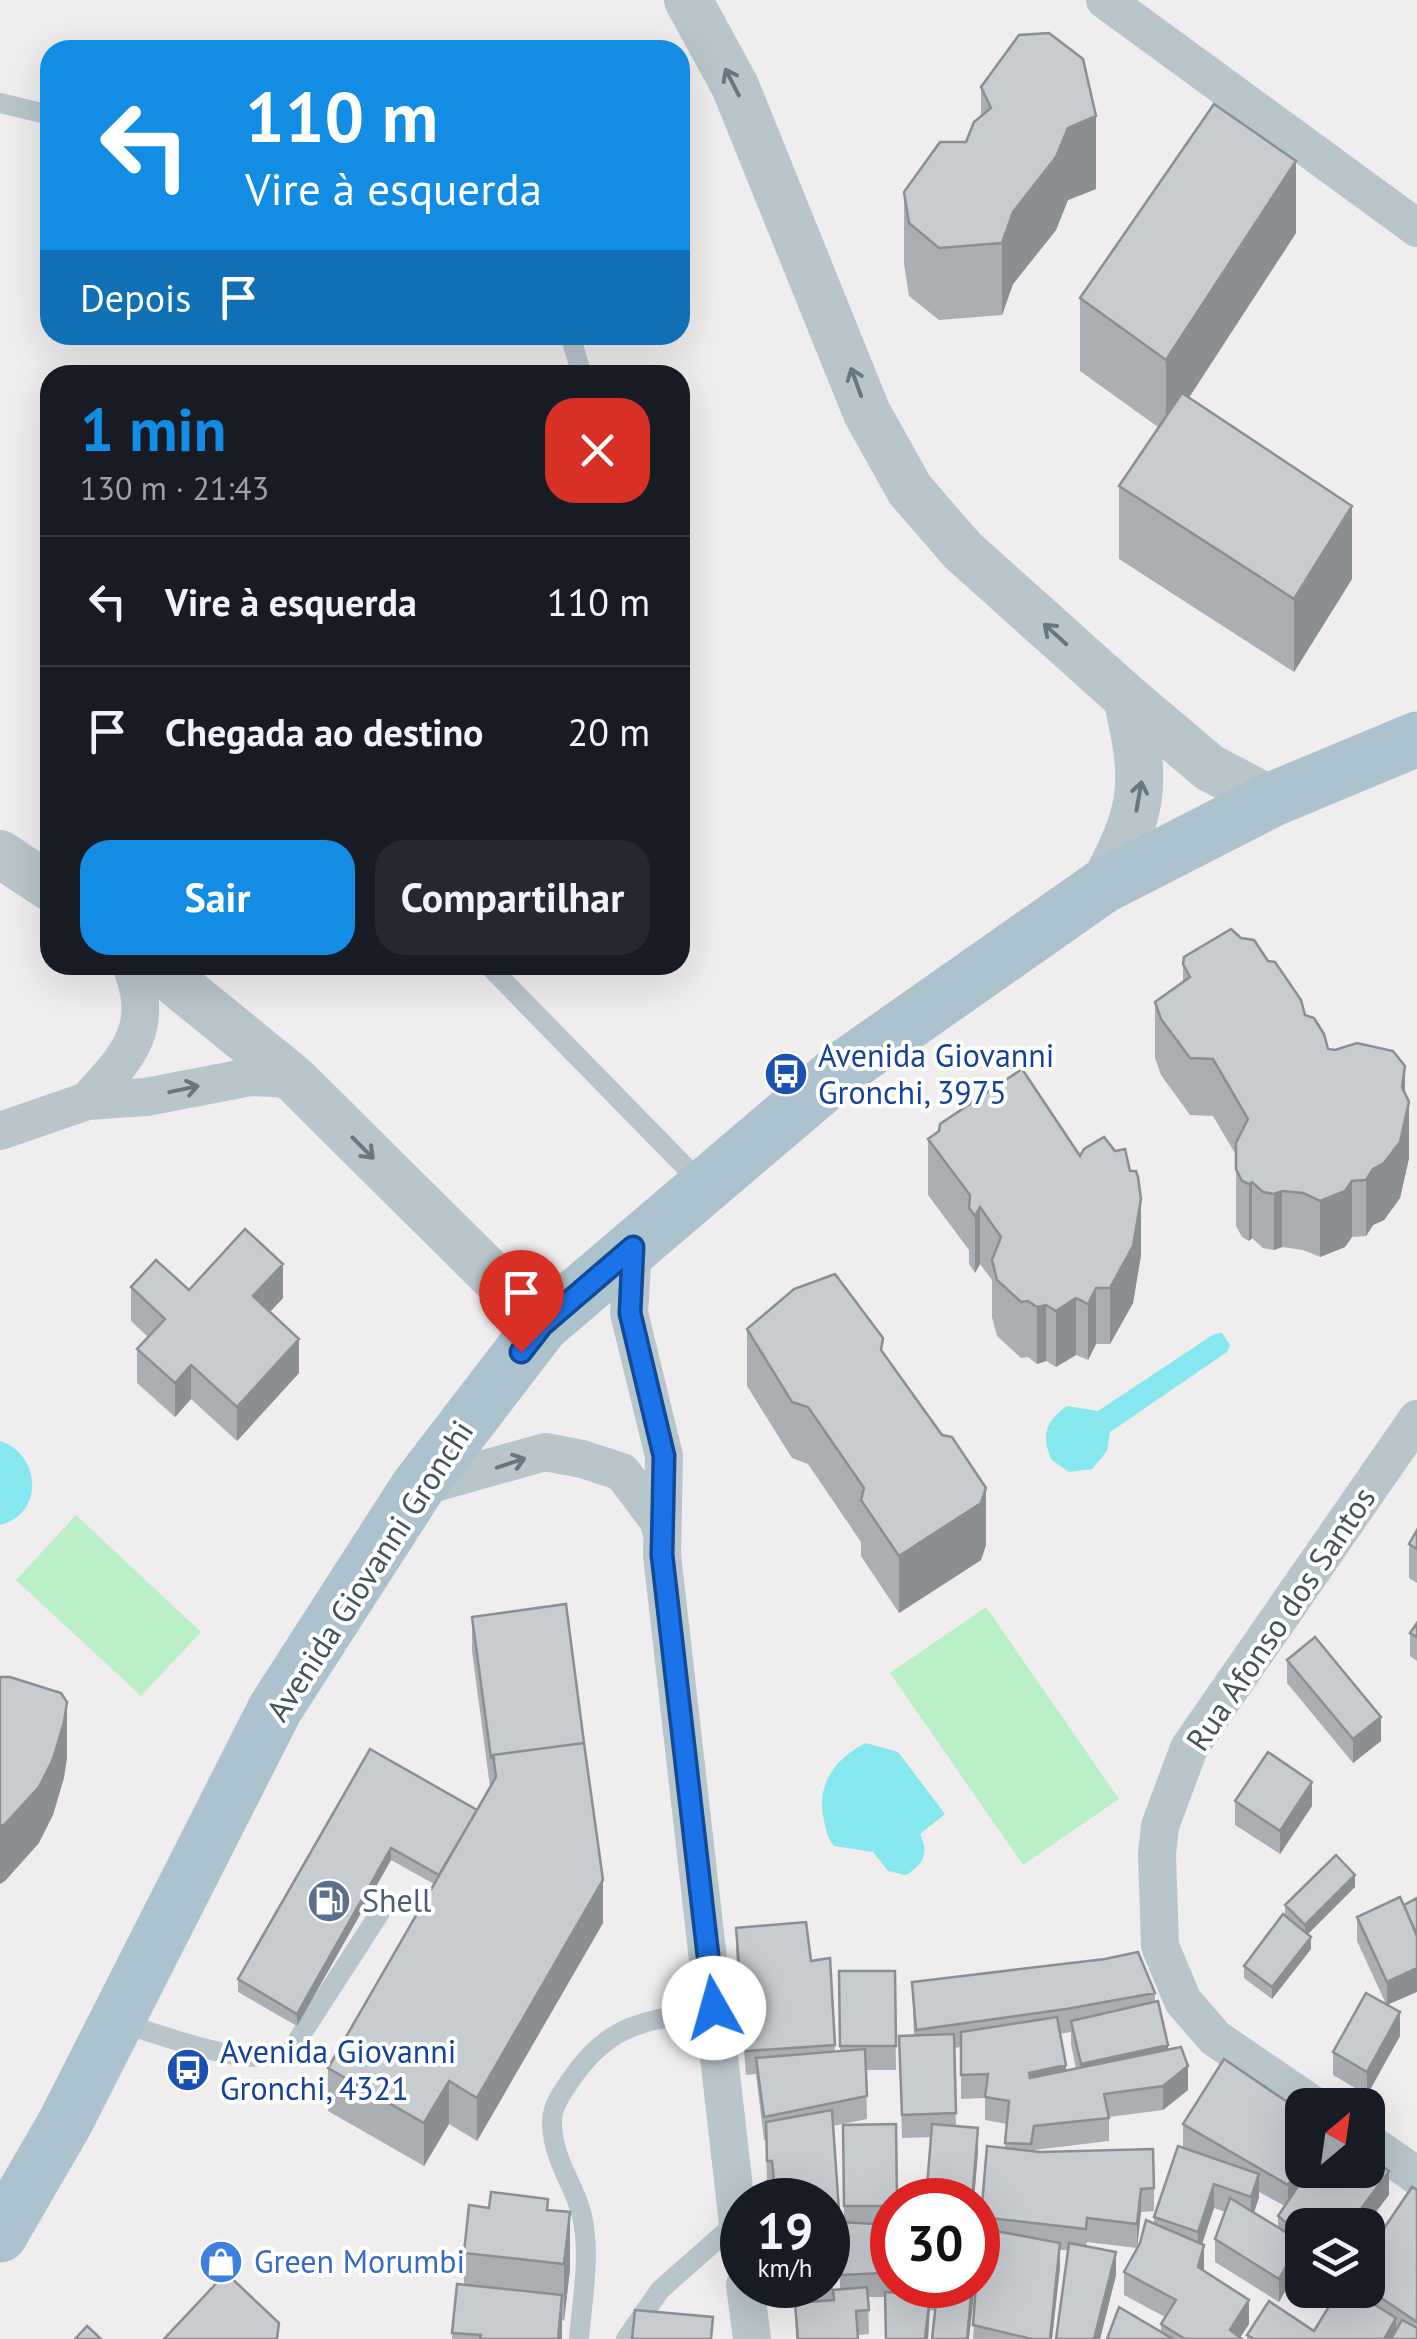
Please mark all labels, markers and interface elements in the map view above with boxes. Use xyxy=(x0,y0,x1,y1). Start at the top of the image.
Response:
one-way arrow xyxy=(722,67,741,97)
text: 110 m xyxy=(245,71,438,161)
icon: left xyxy=(80,80,210,210)
text: Vire à esquerda xyxy=(245,159,542,217)
icon: arrive xyxy=(211,270,266,325)
text: Depois xyxy=(80,273,191,322)
one-way arrow xyxy=(846,368,864,399)
text: 1 min xyxy=(80,390,226,468)
button: close xyxy=(545,398,650,503)
text: 130 m · 21:43 xyxy=(80,467,269,509)
icon: left xyxy=(80,574,135,629)
text: Vire à esquerda xyxy=(165,577,417,626)
text: 110 m xyxy=(547,577,650,626)
one-way arrow xyxy=(1042,623,1068,645)
icon: arrive xyxy=(80,704,135,759)
text: Chegada ao destino xyxy=(165,707,484,756)
text: 20 m xyxy=(568,707,650,756)
one-way arrow xyxy=(1130,780,1149,813)
button: Sair xyxy=(80,840,355,955)
button: Compartilhar xyxy=(375,840,650,955)
place label: Avenida Giovanni Gronchi, 3975 xyxy=(818,1034,1054,1113)
bus stop icon: Avenida Giovanni Gronchi, 3975 xyxy=(763,1051,809,1097)
one-way arrow xyxy=(167,1078,199,1097)
one-way arrow xyxy=(351,1135,375,1159)
pin xyxy=(479,1250,564,1353)
icon: arrive xyxy=(494,1265,549,1320)
street label: Avenida Giovanni Gronchi xyxy=(256,1412,482,1729)
one-way arrow xyxy=(495,1453,526,1471)
street label: Rua Afonso dos Santos xyxy=(1176,1478,1384,1759)
fuel station icon: Shell xyxy=(306,1878,352,1924)
place label: Shell xyxy=(362,1879,432,1921)
position arrow xyxy=(662,1956,766,2060)
place label: Avenida Giovanni Gronchi, 4321 xyxy=(220,2030,456,2109)
bus stop icon: Avenida Giovanni Gronchi, 4321 xyxy=(165,2047,211,2093)
north arrow xyxy=(1285,2088,1385,2188)
map controls xyxy=(1285,2088,1385,2308)
speed limit sign: 30 xyxy=(870,2178,1000,2308)
text: 19 xyxy=(757,2198,813,2263)
button: layers xyxy=(1285,2208,1385,2308)
shop icon: Green Morumbi xyxy=(198,2239,244,2285)
place label: Green Morumbi xyxy=(254,2240,465,2282)
text: km/h xyxy=(758,2252,812,2284)

